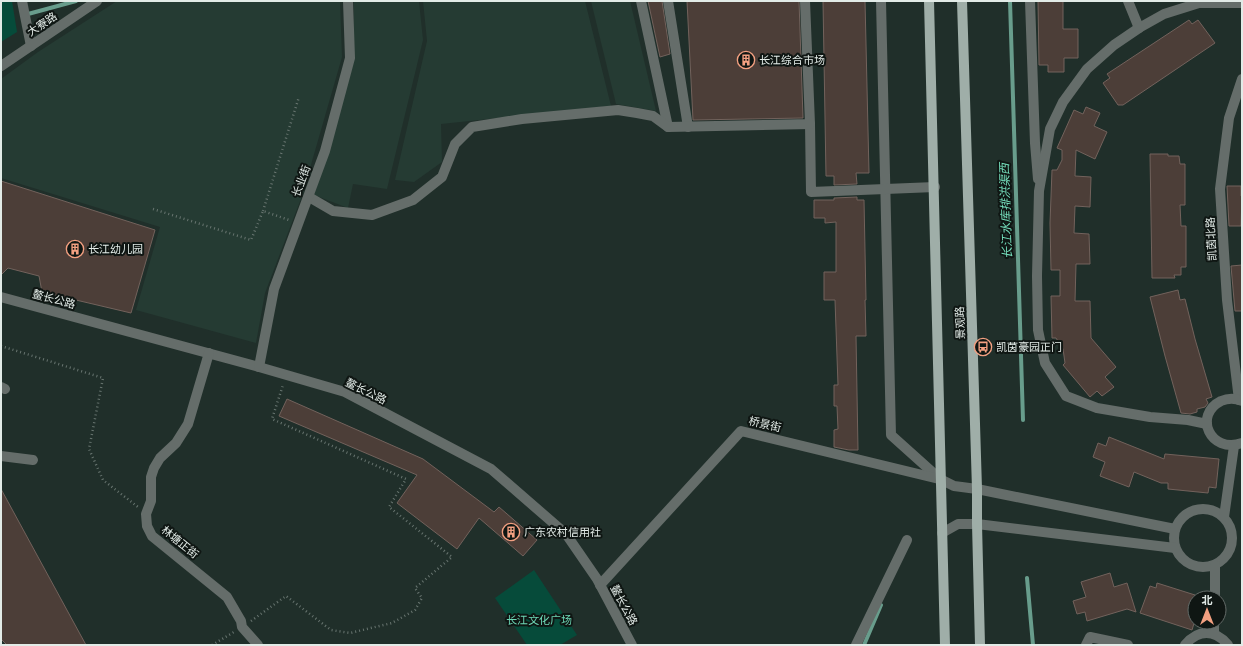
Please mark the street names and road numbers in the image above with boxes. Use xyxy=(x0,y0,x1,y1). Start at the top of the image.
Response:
street label: 大寮路 xyxy=(24,9,60,39)
street label: 长业街 xyxy=(289,163,313,199)
street label: 凯茵北路 xyxy=(1203,217,1219,261)
street label: 鳌长公路 xyxy=(31,287,77,311)
street label: 景观路 xyxy=(952,306,968,340)
street label: 鳌长公路 xyxy=(343,375,389,407)
street label: 桥景街 xyxy=(747,413,783,435)
street label: 林塘正街 xyxy=(158,523,202,561)
street label: 鳌长公路 xyxy=(607,582,641,628)

